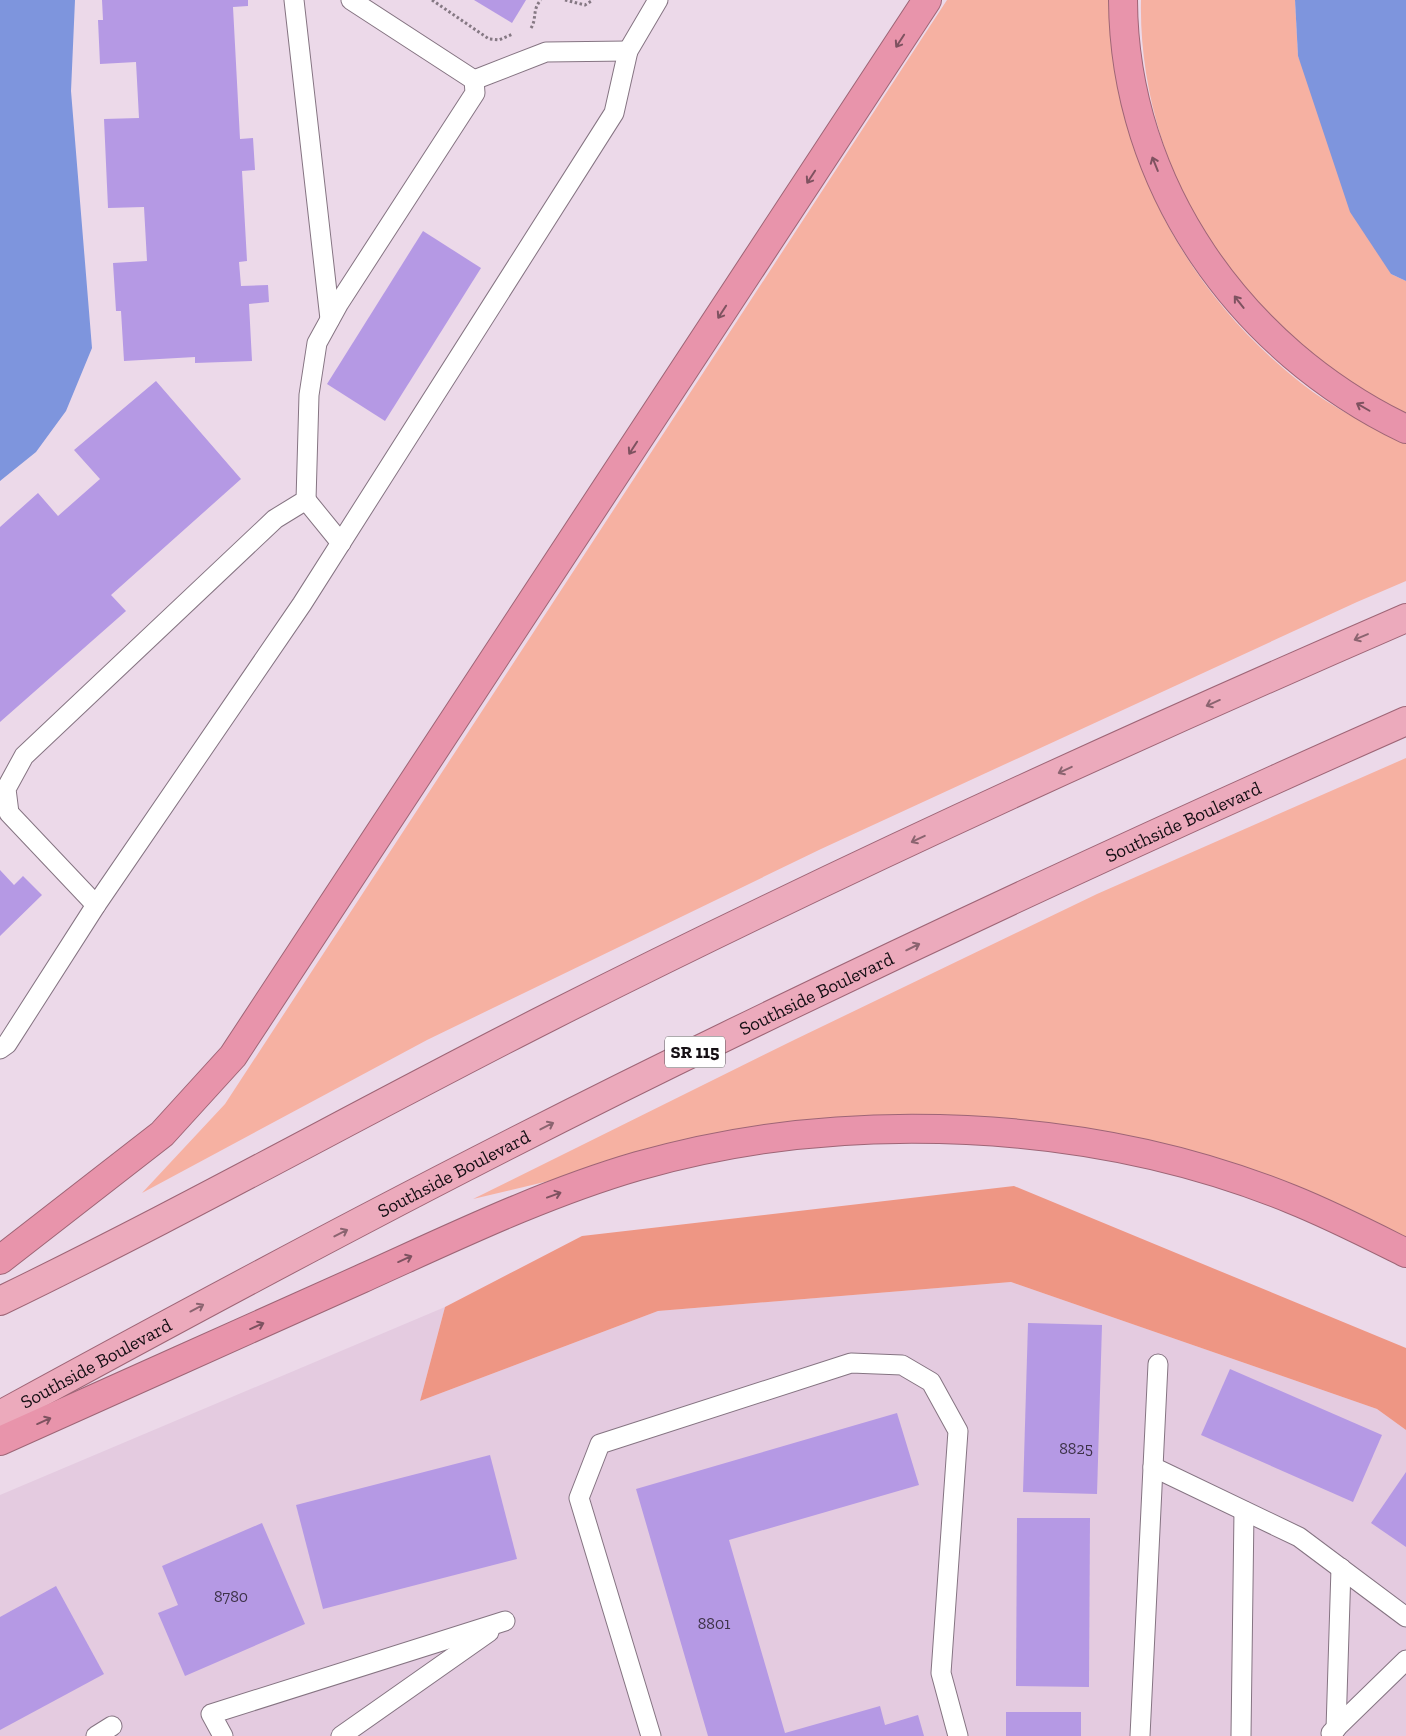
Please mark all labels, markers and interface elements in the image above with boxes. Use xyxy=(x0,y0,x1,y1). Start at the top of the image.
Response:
one-way arrow xyxy=(895,33,905,47)
one-way arrow xyxy=(1150,157,1160,172)
one-way arrow xyxy=(806,169,816,183)
one-way arrow xyxy=(1234,296,1245,309)
one-way arrow xyxy=(717,305,727,319)
one-way arrow xyxy=(1356,401,1370,411)
one-way arrow xyxy=(627,441,637,455)
one-way arrow xyxy=(1354,632,1369,642)
one-way arrow xyxy=(1206,698,1221,708)
one-way arrow xyxy=(1058,766,1073,776)
street label: Southside Boulevard xyxy=(1102,776,1265,867)
one-way arrow xyxy=(911,835,926,844)
one-way arrow xyxy=(905,942,920,951)
street label: Southside Boulevard xyxy=(735,946,898,1040)
road number: SR 115 xyxy=(665,1036,725,1068)
one-way arrow xyxy=(540,1121,555,1131)
street label: Southside Boulevard xyxy=(373,1124,534,1222)
one-way arrow xyxy=(546,1190,561,1199)
one-way arrow xyxy=(333,1228,348,1237)
one-way arrow xyxy=(397,1254,412,1263)
one-way arrow xyxy=(189,1303,204,1313)
street label: Southside Boulevard xyxy=(16,1312,176,1413)
one-way arrow xyxy=(249,1320,264,1330)
one-way arrow xyxy=(36,1416,51,1425)
house number: 8825 xyxy=(1059,1439,1093,1458)
house number: 8780 xyxy=(214,1587,248,1606)
house number: 8801 xyxy=(698,1614,730,1633)

